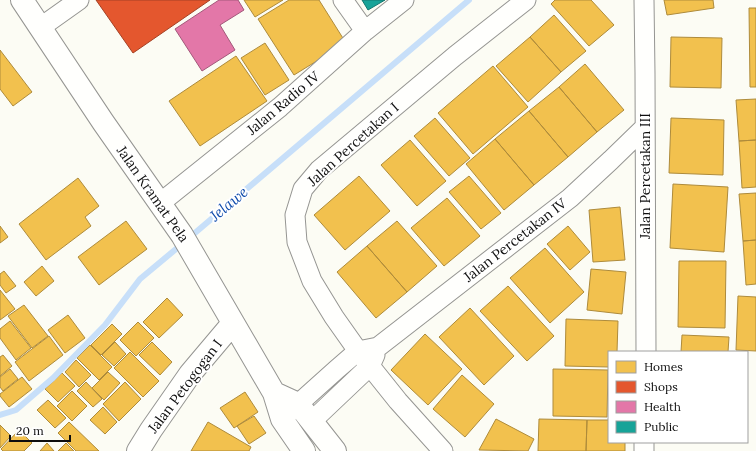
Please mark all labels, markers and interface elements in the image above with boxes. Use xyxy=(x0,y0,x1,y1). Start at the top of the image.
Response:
street label: Jalan Radio IV xyxy=(242,67,324,139)
street label: Jalan Percetakan I xyxy=(303,98,402,190)
street label: Jalan Percetakan III xyxy=(636,113,654,240)
street label: Jalan Kramat Pela xyxy=(112,141,193,246)
water label: Jelawe xyxy=(205,182,252,226)
street label: Jalan Percetakan IV xyxy=(459,194,571,286)
street label: Jalan Petogogan I xyxy=(143,336,226,437)
legend xyxy=(608,351,748,443)
text: Homes xyxy=(644,359,683,374)
text: Shops xyxy=(644,379,678,394)
text: Health xyxy=(644,399,681,414)
scale bar xyxy=(10,417,70,443)
text: Public xyxy=(644,419,678,434)
text: 20 m xyxy=(16,423,44,438)

